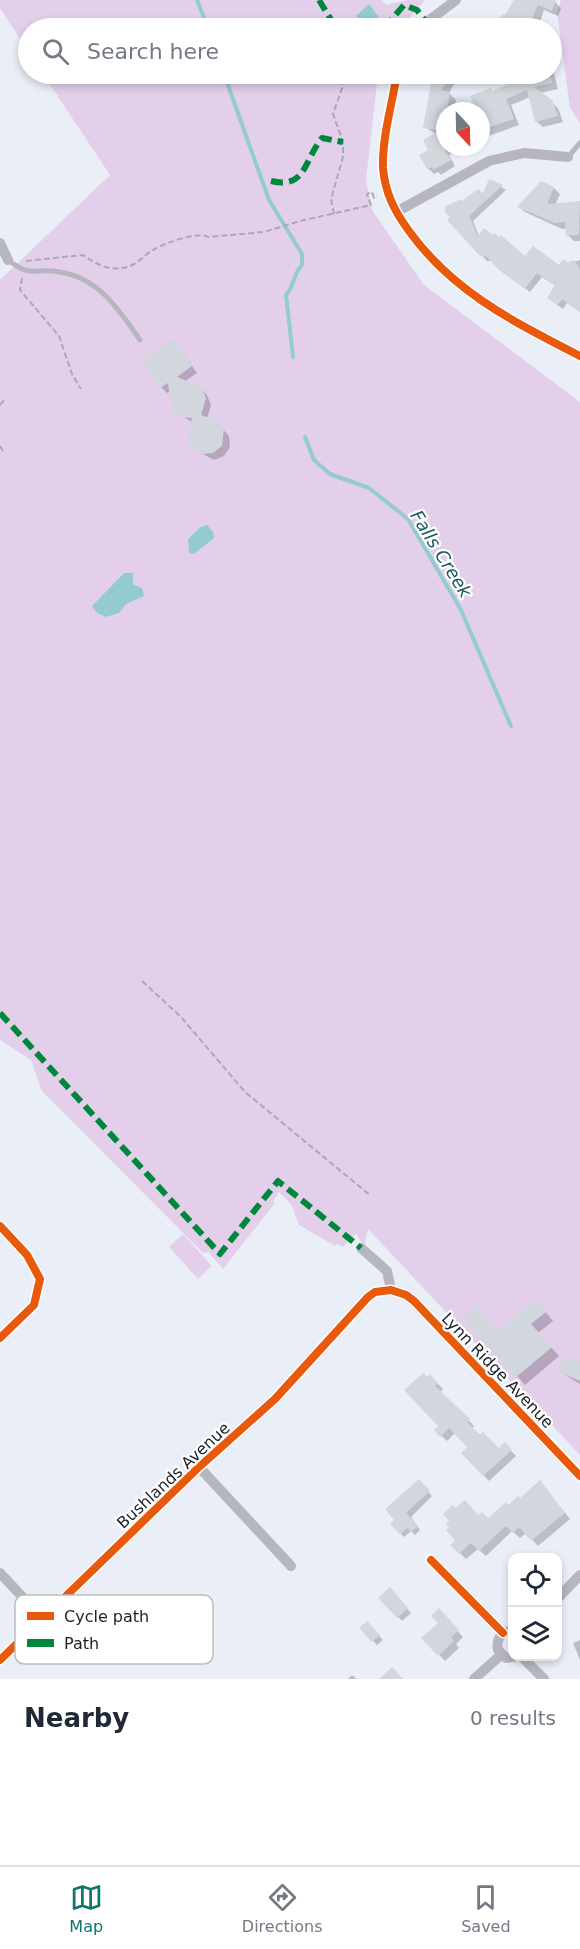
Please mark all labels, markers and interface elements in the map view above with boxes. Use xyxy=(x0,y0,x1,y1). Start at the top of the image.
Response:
search box xyxy=(18,18,562,84)
icon: search xyxy=(39,35,72,68)
text: Search here xyxy=(87,39,219,64)
north arrow xyxy=(436,102,490,156)
water label: Falls Creek xyxy=(406,506,477,603)
street label: Lynn Ridge Avenue xyxy=(438,1309,557,1432)
street label: Bushlands Avenue xyxy=(113,1418,234,1532)
map controls xyxy=(508,1553,562,1661)
button: locate xyxy=(508,1553,562,1607)
legend xyxy=(15,1595,213,1664)
text: Cycle path xyxy=(64,1607,149,1626)
button: layers xyxy=(508,1607,562,1661)
text: Path xyxy=(64,1634,99,1653)
text: Nearby xyxy=(24,1703,129,1733)
text: 0 results xyxy=(470,1706,556,1730)
tab: Map xyxy=(69,1881,103,1936)
tab: Directions xyxy=(242,1881,322,1936)
tab: Saved xyxy=(461,1881,511,1936)

